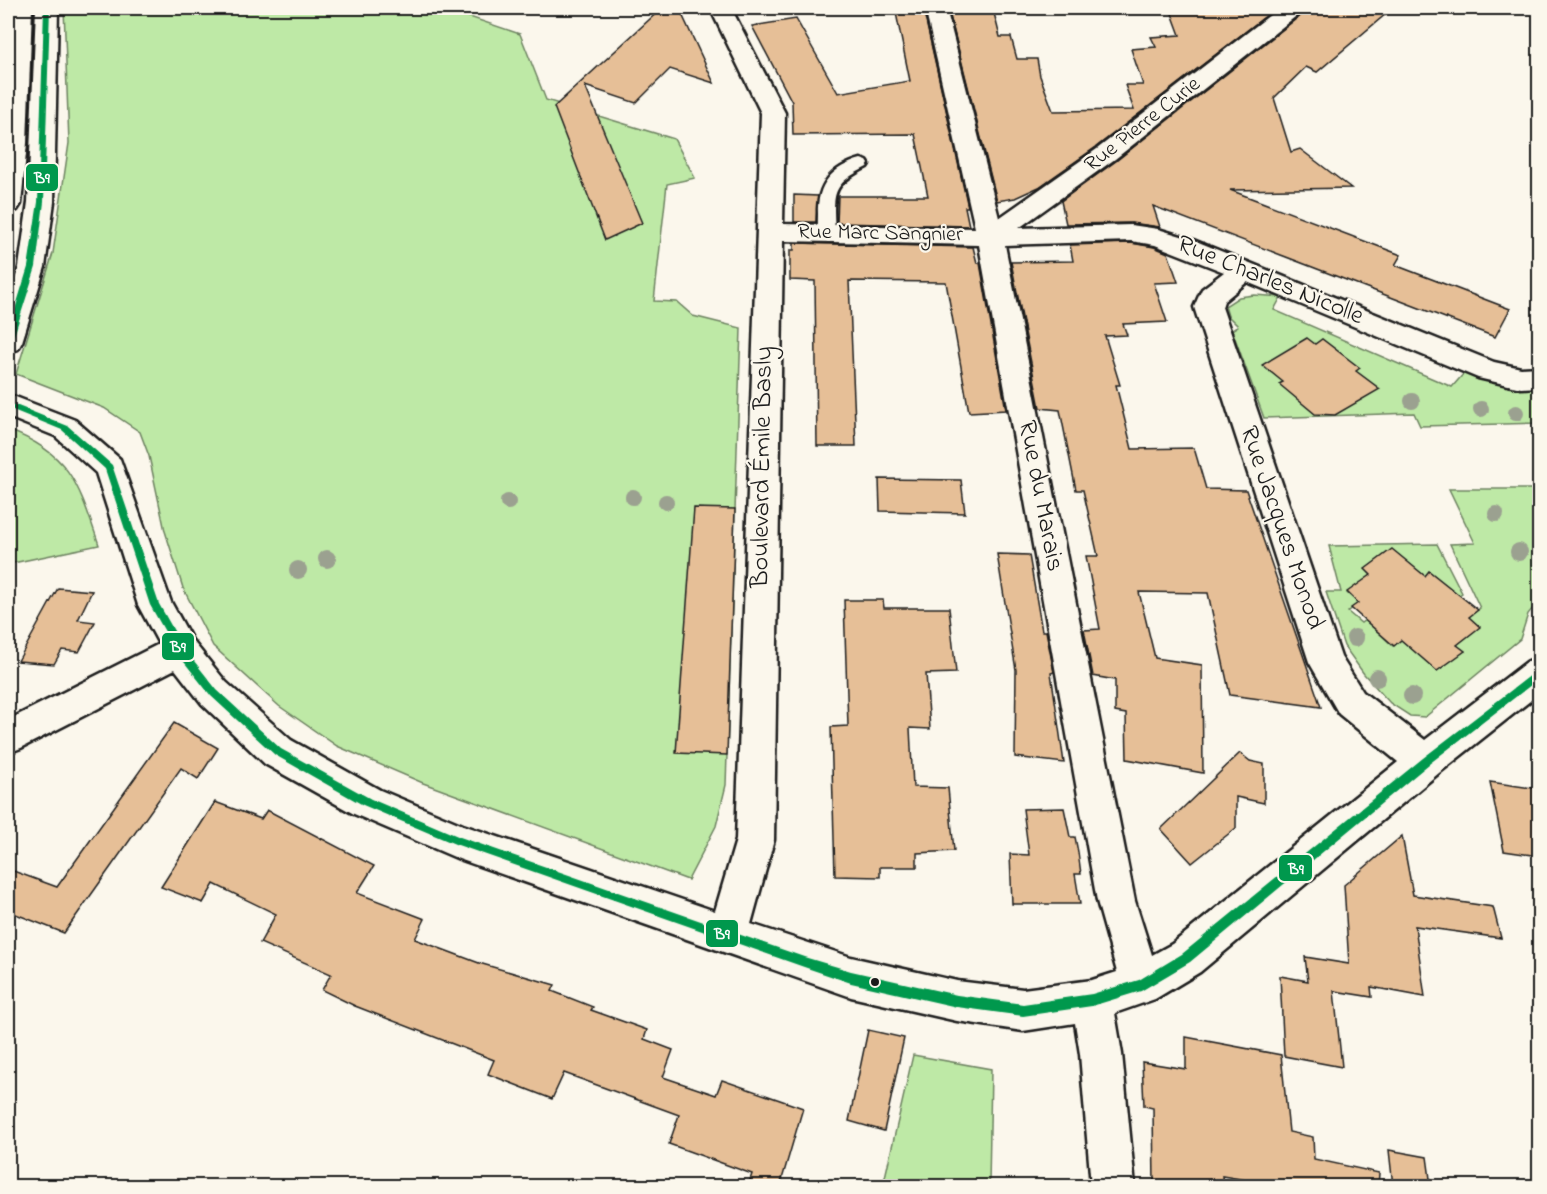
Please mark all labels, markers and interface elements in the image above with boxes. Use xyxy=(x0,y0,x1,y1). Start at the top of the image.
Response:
street label: Rue Pierre Curie xyxy=(1078,69,1208,181)
line badge: B9 xyxy=(25,163,59,192)
text: B9 xyxy=(33,167,50,191)
street label: Rue Marc Sangnier xyxy=(797,217,963,252)
street label: Rue Charles Nicolle xyxy=(1171,226,1370,336)
street label: Boulevard Émile Basly xyxy=(742,346,784,589)
street label: Rue du Marais xyxy=(1007,417,1073,575)
street label: Rue Jacques Monod xyxy=(1228,421,1334,635)
line badge: B9 xyxy=(161,632,195,661)
text: B9 xyxy=(169,636,186,660)
line badge: B9 xyxy=(1278,854,1313,882)
text: B9 xyxy=(1287,858,1304,882)
line badge: B9 xyxy=(705,919,739,948)
text: B9 xyxy=(713,923,730,947)
unlabelled marker xyxy=(869,976,881,988)

